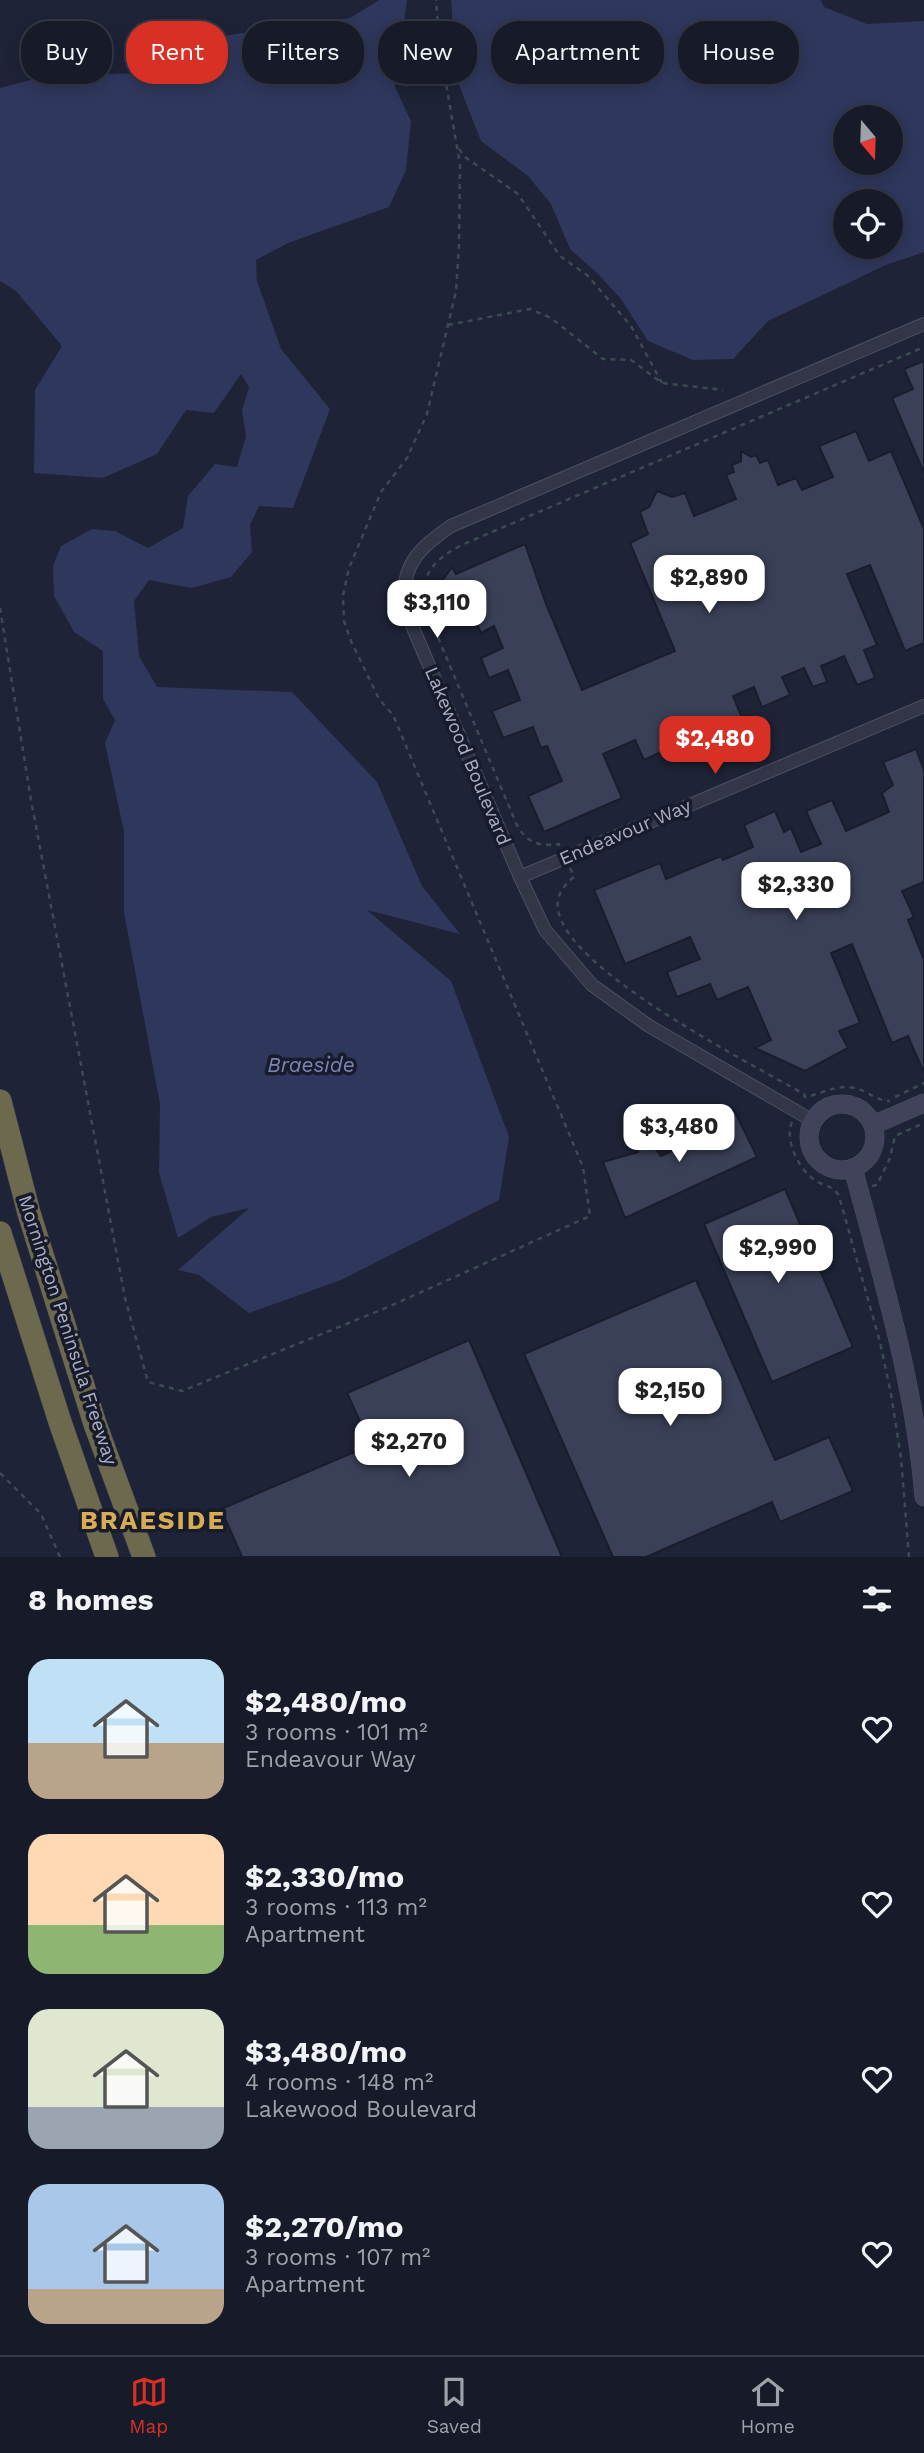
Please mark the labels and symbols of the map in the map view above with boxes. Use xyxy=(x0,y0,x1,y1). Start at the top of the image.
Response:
north arrow xyxy=(833,105,903,175)
pin: $2,890 xyxy=(652,556,766,615)
pin: $3,110 xyxy=(380,580,494,640)
street label: Lakewood Boulevard xyxy=(420,663,516,849)
pin: $2,480 xyxy=(658,716,772,776)
street label: Endeavour Way xyxy=(556,794,695,870)
pin: $2,330 xyxy=(739,862,853,922)
water label: Braeside xyxy=(267,1052,355,1077)
pin: $3,480 xyxy=(622,1104,736,1164)
street label: Mornington Peninsula Freeway xyxy=(13,1192,123,1468)
pin: $2,990 xyxy=(721,1226,835,1285)
pin: $2,150 xyxy=(613,1368,727,1428)
pin: $2,270 xyxy=(352,1420,466,1479)
district label: BRAESIDE xyxy=(80,1505,226,1535)

